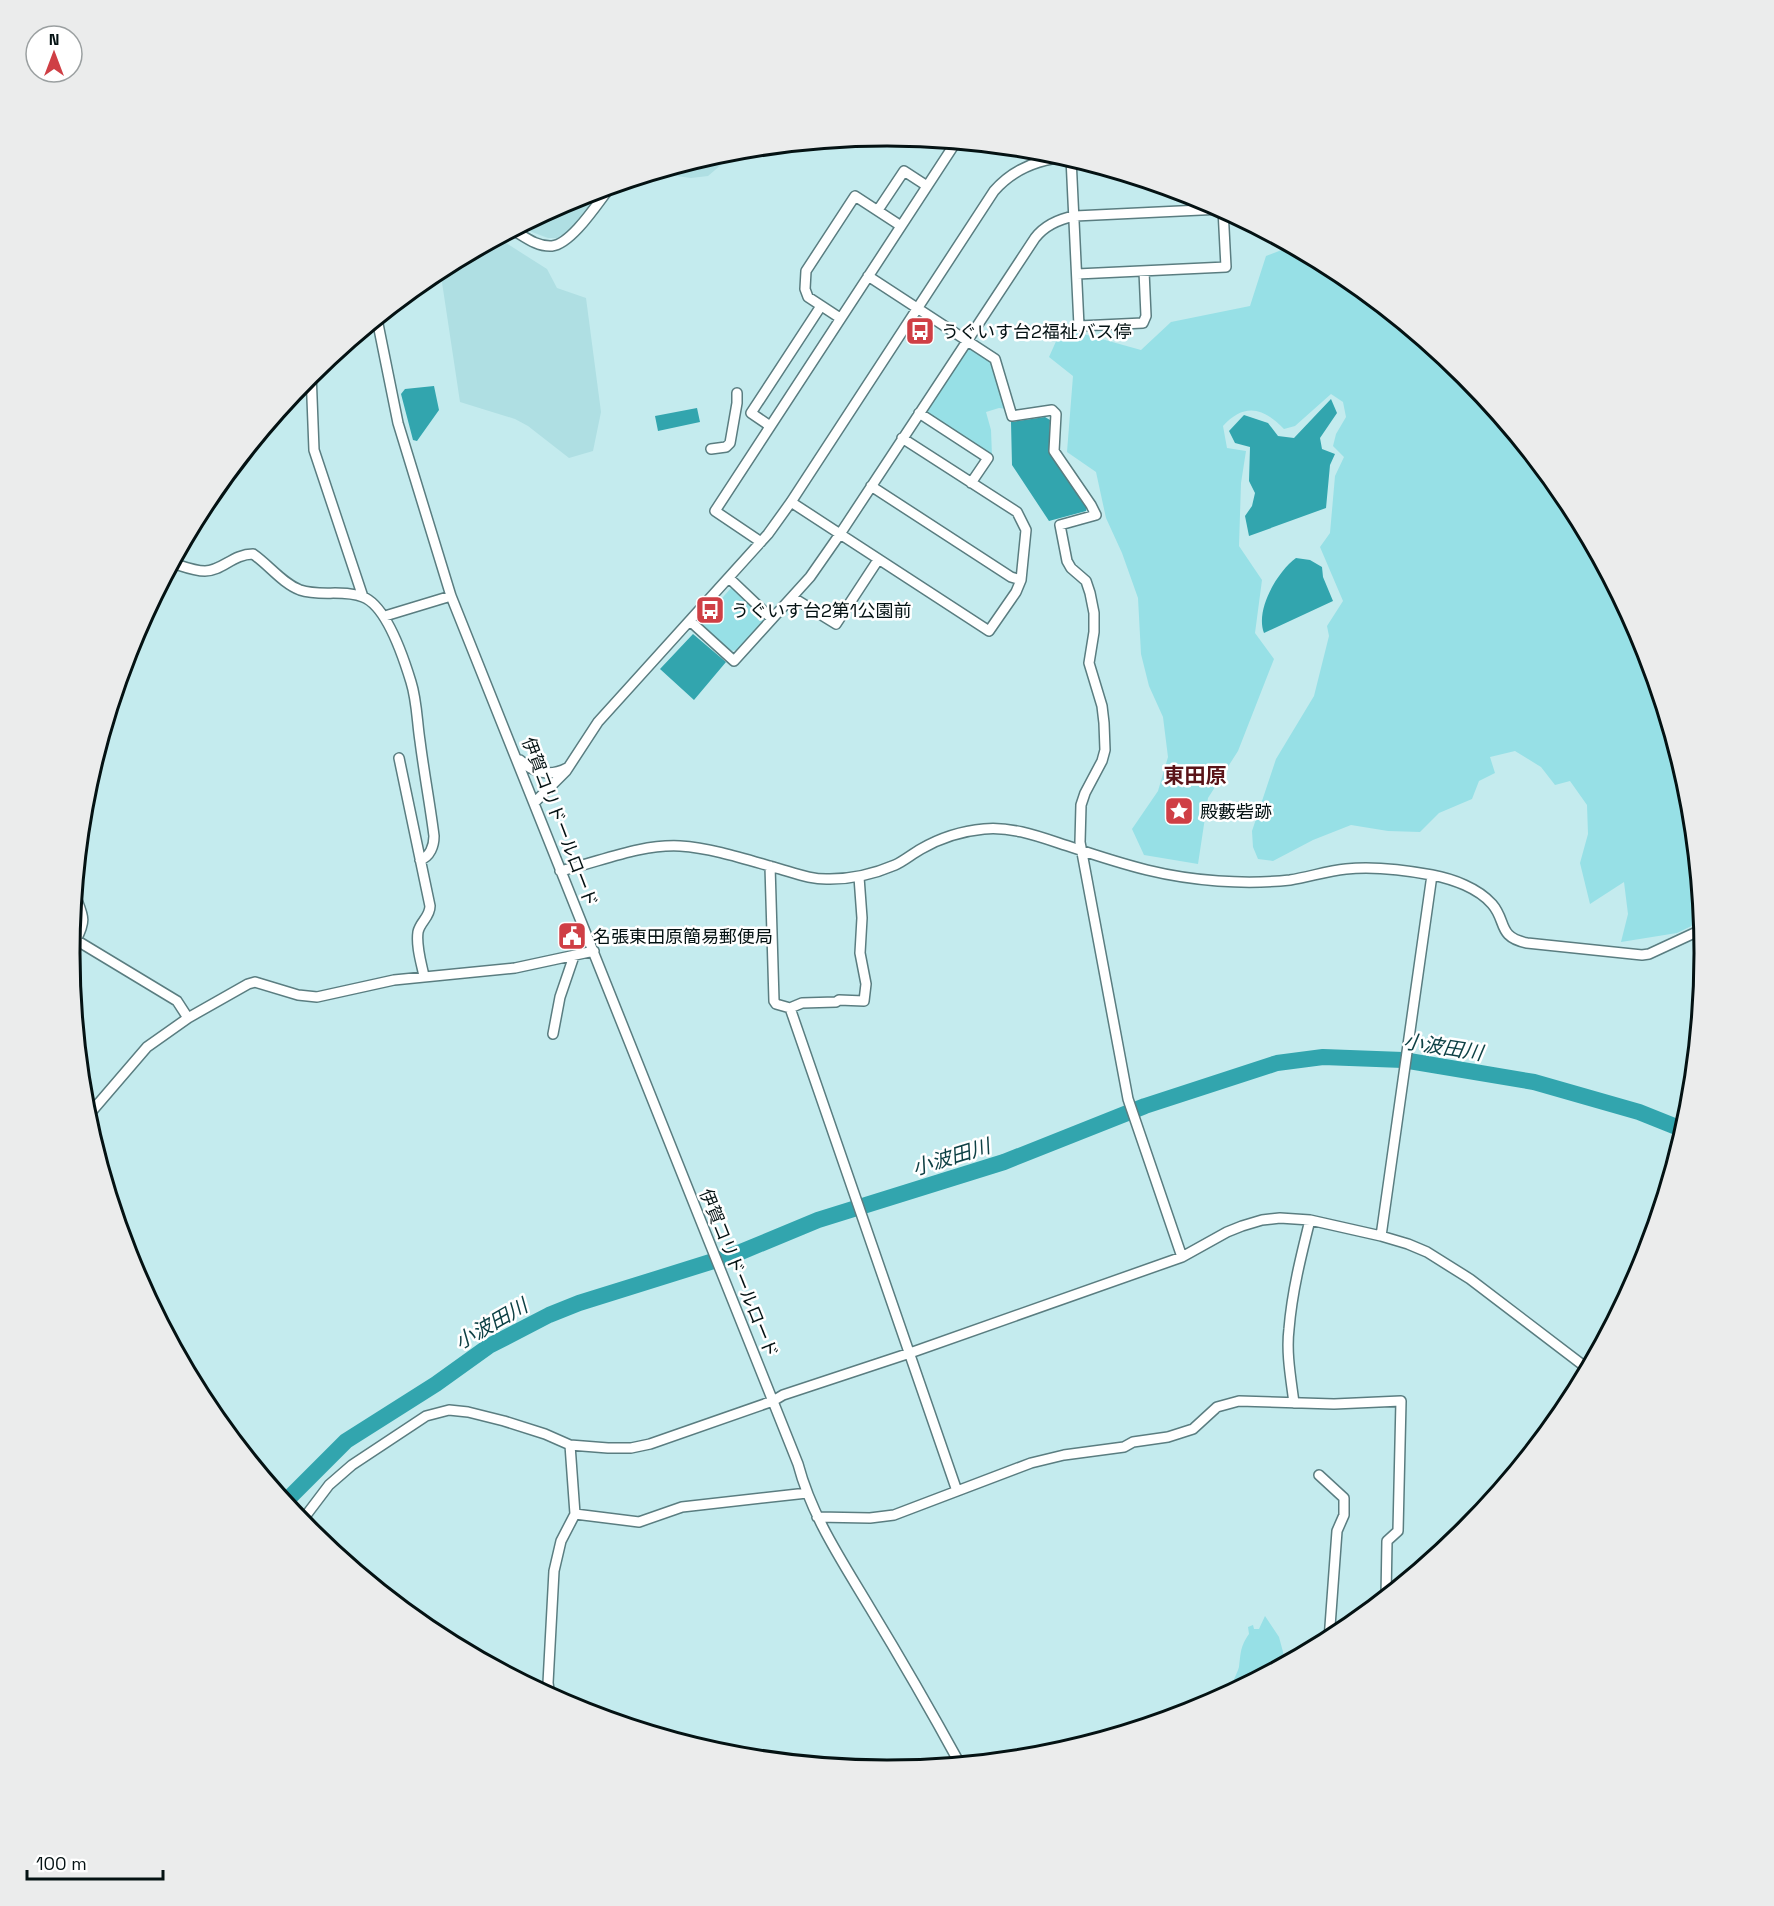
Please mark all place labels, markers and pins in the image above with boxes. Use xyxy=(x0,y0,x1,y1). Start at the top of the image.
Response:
bus stop icon: うぐいす台2福祉バス停 xyxy=(904,315,936,347)
place label: うぐいす台2福祉バス停 xyxy=(941,320,1132,343)
bus stop icon: うぐいす台2第1公園前 xyxy=(694,594,726,626)
place label: うぐいす台2第1公園前 xyxy=(731,599,911,622)
place icon: 殿藪砦跡 xyxy=(1163,795,1195,827)
place label: 殿藪砦跡 xyxy=(1200,800,1272,823)
public building icon: 名張東田原簡易郵便局 xyxy=(556,920,588,952)
place label: 名張東田原簡易郵便局 xyxy=(593,925,773,948)

